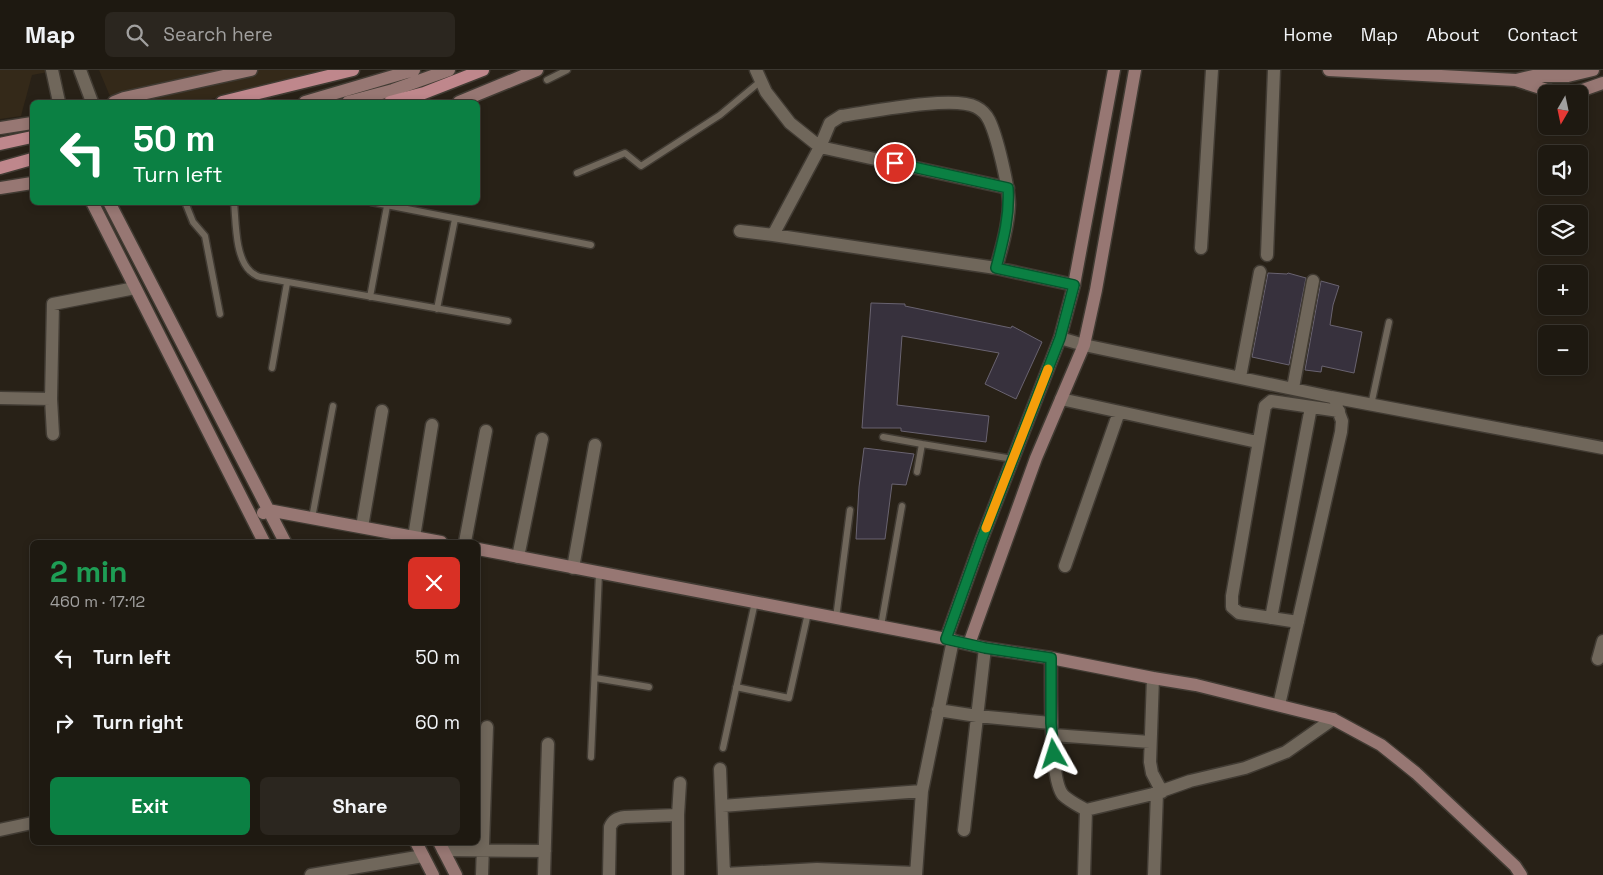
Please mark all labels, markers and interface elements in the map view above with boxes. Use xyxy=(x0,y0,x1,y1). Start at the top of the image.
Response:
search box xyxy=(105,12,455,57)
text: Map xyxy=(25,19,75,50)
icon: search xyxy=(123,21,151,49)
text: Search here xyxy=(163,22,273,47)
text: Home xyxy=(1284,23,1333,46)
text: Map xyxy=(1361,23,1398,46)
text: About xyxy=(1426,23,1480,46)
text: Contact xyxy=(1508,23,1578,46)
north arrow xyxy=(1538,85,1588,135)
map controls xyxy=(1538,85,1588,375)
text: 50 m xyxy=(133,117,215,161)
icon: left xyxy=(50,120,115,185)
pin xyxy=(874,142,916,184)
button: sound xyxy=(1538,145,1588,195)
icon: arrive xyxy=(881,149,909,177)
text: Turn left xyxy=(133,160,223,188)
button: layers xyxy=(1538,205,1588,255)
button: + xyxy=(1538,265,1588,315)
button: − xyxy=(1538,325,1588,375)
text: 2 min xyxy=(50,552,128,591)
button: close xyxy=(408,557,460,609)
text: 460 m · 17:12 xyxy=(50,591,145,612)
icon: left xyxy=(50,644,78,672)
text: Turn left xyxy=(93,645,171,670)
text: 50 m xyxy=(415,645,460,670)
icon: right xyxy=(50,709,78,737)
text: Turn right xyxy=(93,710,183,735)
text: 60 m xyxy=(415,710,460,735)
position arrow xyxy=(1027,727,1079,779)
button: Exit xyxy=(50,777,250,835)
button: Share xyxy=(260,777,460,835)

